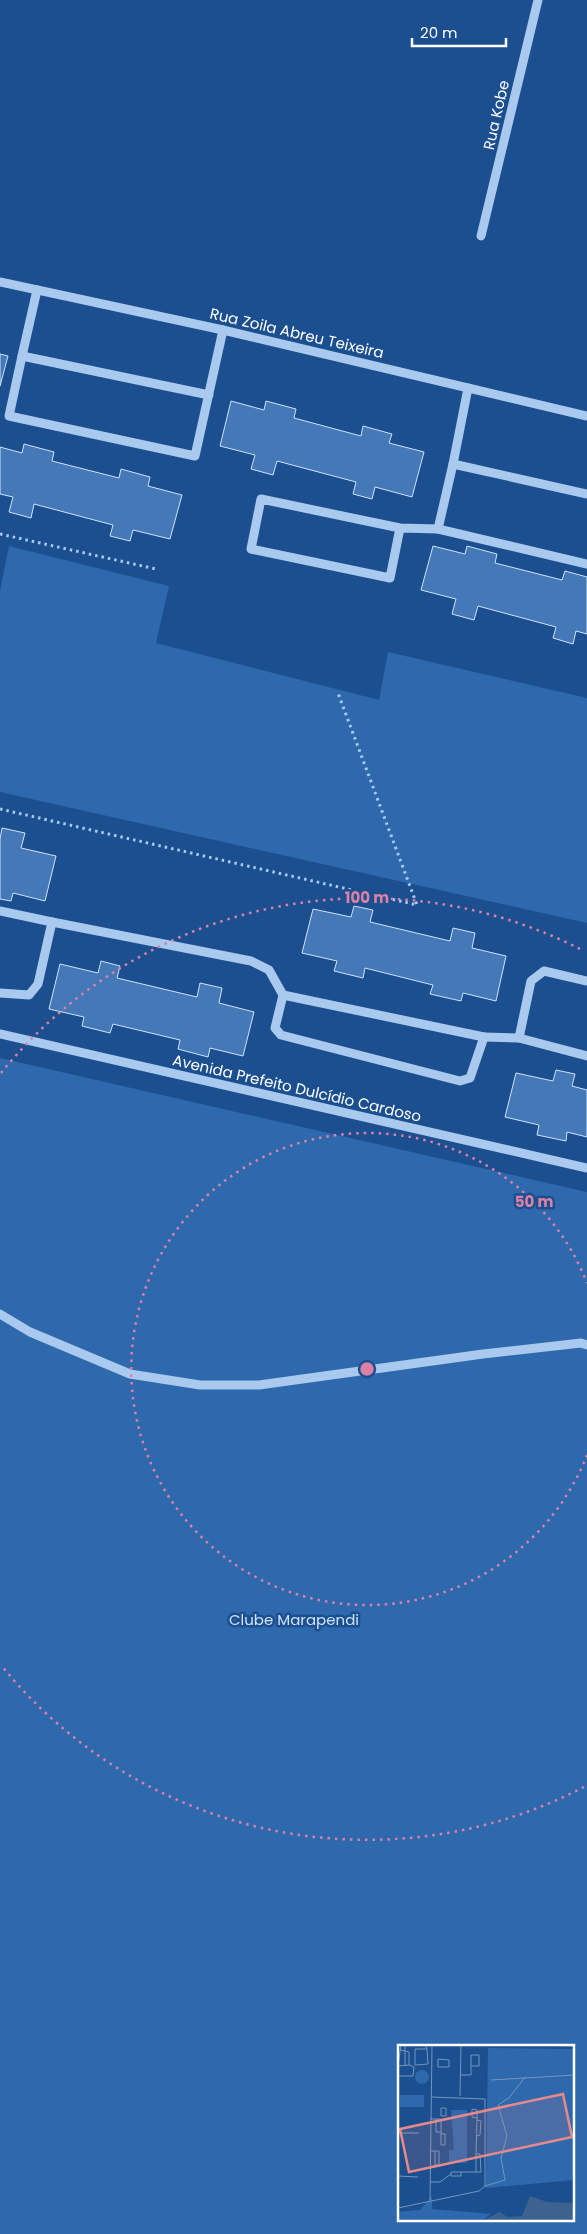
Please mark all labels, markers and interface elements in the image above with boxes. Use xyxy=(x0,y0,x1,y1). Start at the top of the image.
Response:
scale bar xyxy=(412,15,506,47)
text: 20 m xyxy=(420,22,458,43)
street label: Rua Kobe xyxy=(478,78,514,152)
street label: Rua Zoila Abreu Teixeira xyxy=(208,303,386,363)
text: 100 m xyxy=(345,887,389,908)
street label: Avenida Prefeito Dulcídio Cardoso xyxy=(171,1049,423,1127)
text: 50 m xyxy=(515,1191,553,1212)
centre of rings xyxy=(358,1360,376,1378)
park label: Clube Marapendi xyxy=(229,1609,359,1630)
inset map xyxy=(398,2045,574,2222)

